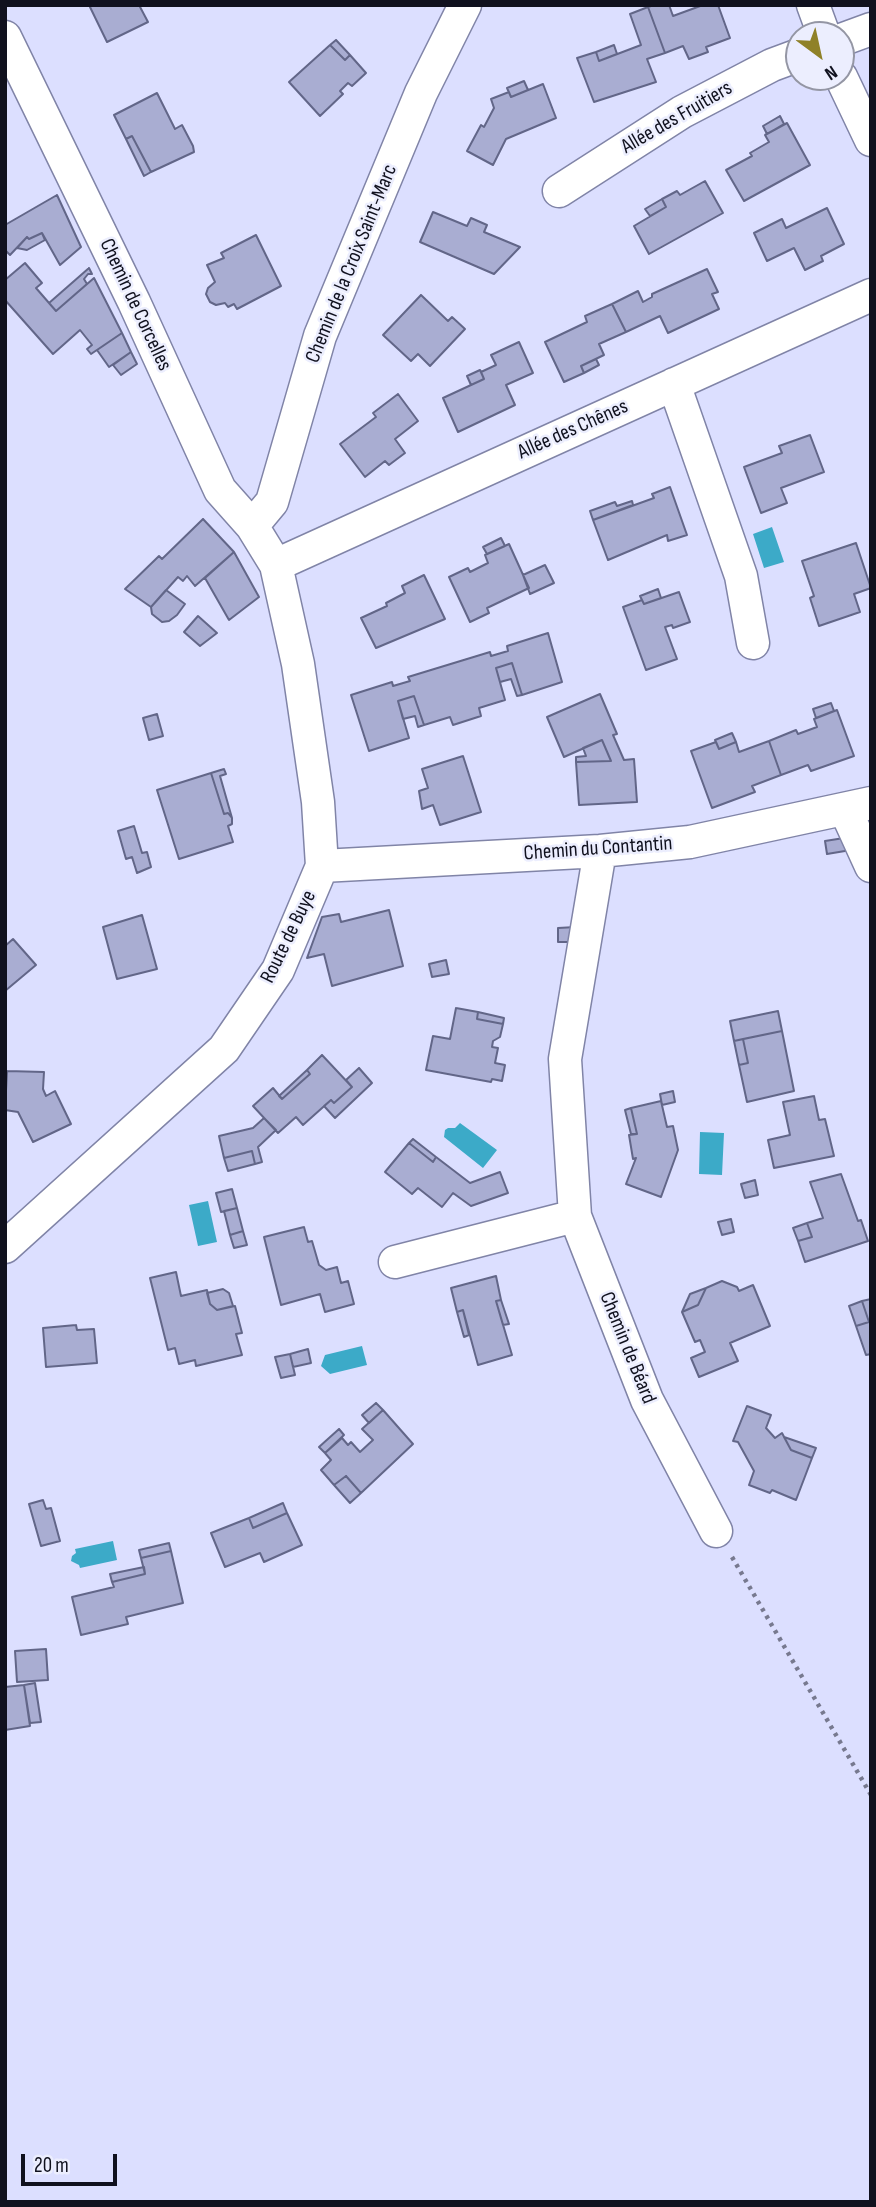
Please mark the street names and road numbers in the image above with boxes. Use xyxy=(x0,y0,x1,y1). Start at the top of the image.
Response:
street label: Allée des Fruitiers xyxy=(617,76,737,160)
street label: Chemin de la Croix Saint-Marc xyxy=(301,161,403,367)
street label: Chemin de Corcelles xyxy=(93,235,177,375)
street label: Allée des Chênes xyxy=(514,395,632,465)
street label: Chemin du Contantin xyxy=(523,831,673,867)
street label: Route de Buye xyxy=(256,887,322,987)
street label: Chemin de Béard xyxy=(593,1288,661,1408)

